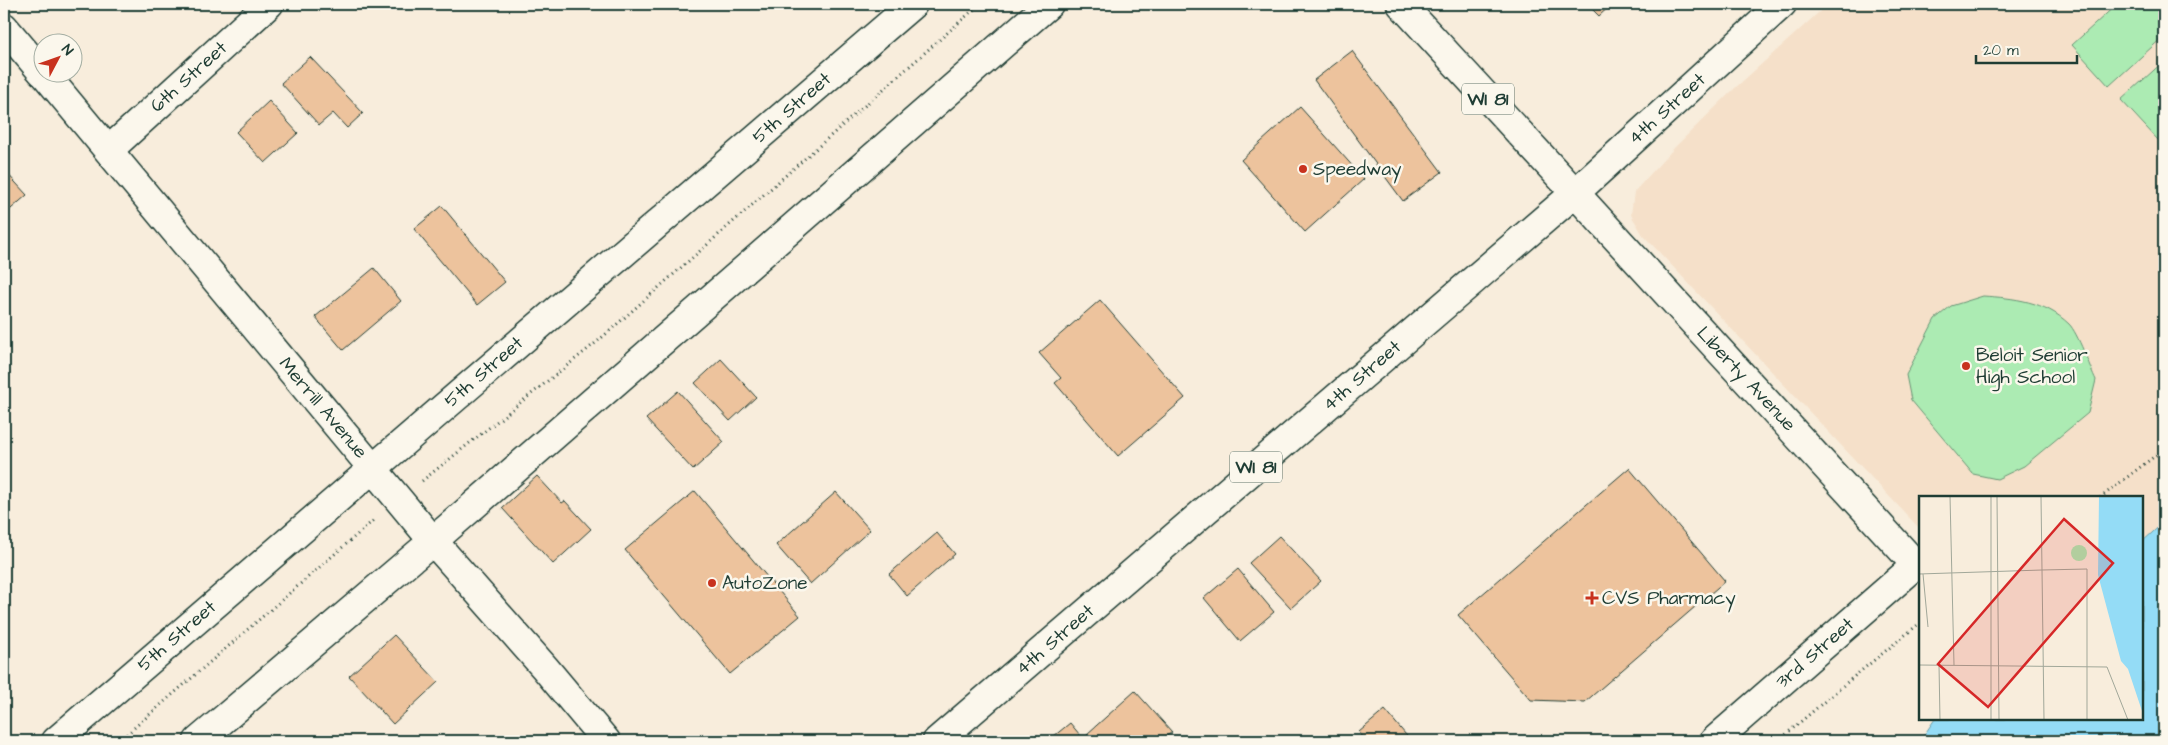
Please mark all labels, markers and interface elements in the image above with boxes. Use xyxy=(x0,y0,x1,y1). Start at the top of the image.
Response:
north arrow xyxy=(32,32,82,82)
scale bar xyxy=(1976,32,2077,64)
street label: 6th Street xyxy=(145,35,234,119)
text: N xyxy=(57,40,78,60)
text: 20 m xyxy=(1983,40,2019,61)
street label: 5th Street xyxy=(747,66,838,150)
street label: 4th Street xyxy=(1622,67,1712,151)
road number: WI 81 xyxy=(1462,84,1514,115)
place label: Speedway xyxy=(1313,156,1402,184)
marker: Speedway xyxy=(1297,163,1309,175)
street label: Liberty Avenue xyxy=(1689,320,1802,438)
street label: 5th Street xyxy=(439,330,530,414)
street label: 4th Street xyxy=(1317,334,1407,418)
place label: Beloit Senior High School xyxy=(1976,342,2088,392)
street label: Merrill Avenue xyxy=(272,351,374,465)
marker: Beloit Senior High School xyxy=(1960,360,1972,372)
road number: WI 81 xyxy=(1230,452,1282,482)
inset map xyxy=(1919,496,2143,720)
place label: AutoZone xyxy=(722,570,808,597)
marker: AutoZone xyxy=(706,577,718,589)
place label: CVS Pharmacy xyxy=(1602,585,1736,613)
marker: CVS Pharmacy xyxy=(1586,592,1598,604)
street label: 5th Street xyxy=(132,594,223,678)
street label: 4th Street xyxy=(1010,598,1100,682)
street label: 3rd Street xyxy=(1770,611,1860,695)

